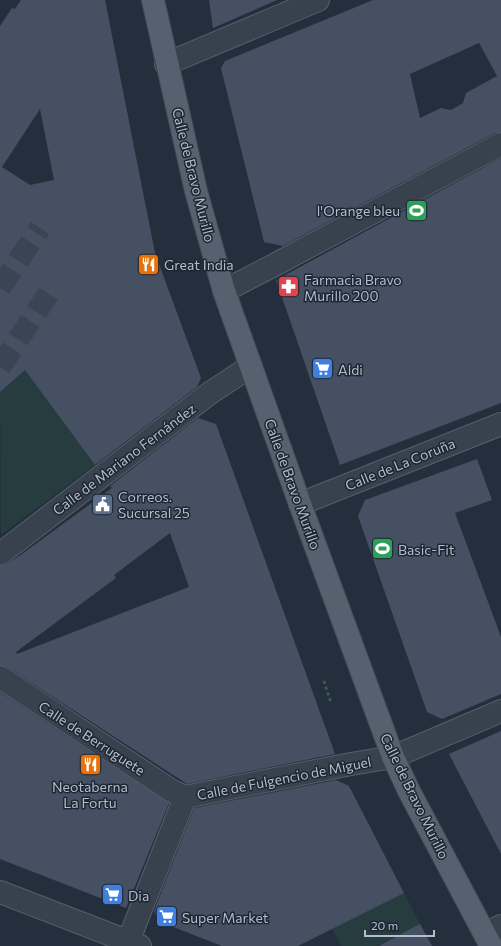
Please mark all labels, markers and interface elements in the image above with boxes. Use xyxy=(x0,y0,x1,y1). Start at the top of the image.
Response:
street label: Calle de Bravo Murillo xyxy=(169,106,219,244)
sports icon: l'Orange bleu xyxy=(403,197,429,223)
place label: l'Orange bleu xyxy=(317,202,400,219)
restaurant icon: Great India xyxy=(135,251,161,277)
place label: Great India xyxy=(164,256,234,273)
place label: Farmacia Bravo Murillo 200 xyxy=(304,271,402,304)
pharmacy icon: Farmacia Bravo Murillo 200 xyxy=(275,274,301,300)
supermarket icon: Aldi xyxy=(309,356,335,382)
place label: Aldi xyxy=(338,361,363,378)
street label: Calle de Mariano Fernández xyxy=(49,400,199,518)
street label: Calle de Bravo Murillo xyxy=(261,416,325,552)
street label: Calle de La Coruña xyxy=(343,434,457,494)
place label: Correos. Sucursal 25 xyxy=(118,488,190,521)
public building icon: Correos. Sucursal 25 xyxy=(90,491,116,517)
sports icon: Basic-Fit xyxy=(369,536,395,562)
place label: Basic-Fit xyxy=(398,541,455,558)
street label: Calle de Berruguete xyxy=(36,697,148,779)
street label: Calle de Bravo Murillo xyxy=(377,730,453,862)
restaurant icon: Neotaberna La Fortu xyxy=(77,751,103,777)
street label: Calle de Fulgencio de Miguel xyxy=(195,753,373,803)
place label: Neotaberna La Fortu xyxy=(52,778,128,811)
supermarket icon: Dia xyxy=(100,882,126,908)
place label: Dia xyxy=(128,887,149,904)
supermarket icon: Super Market xyxy=(153,904,179,930)
place label: Super Market xyxy=(182,909,269,926)
scale bar xyxy=(365,912,434,938)
text: 20 m xyxy=(371,918,398,932)

